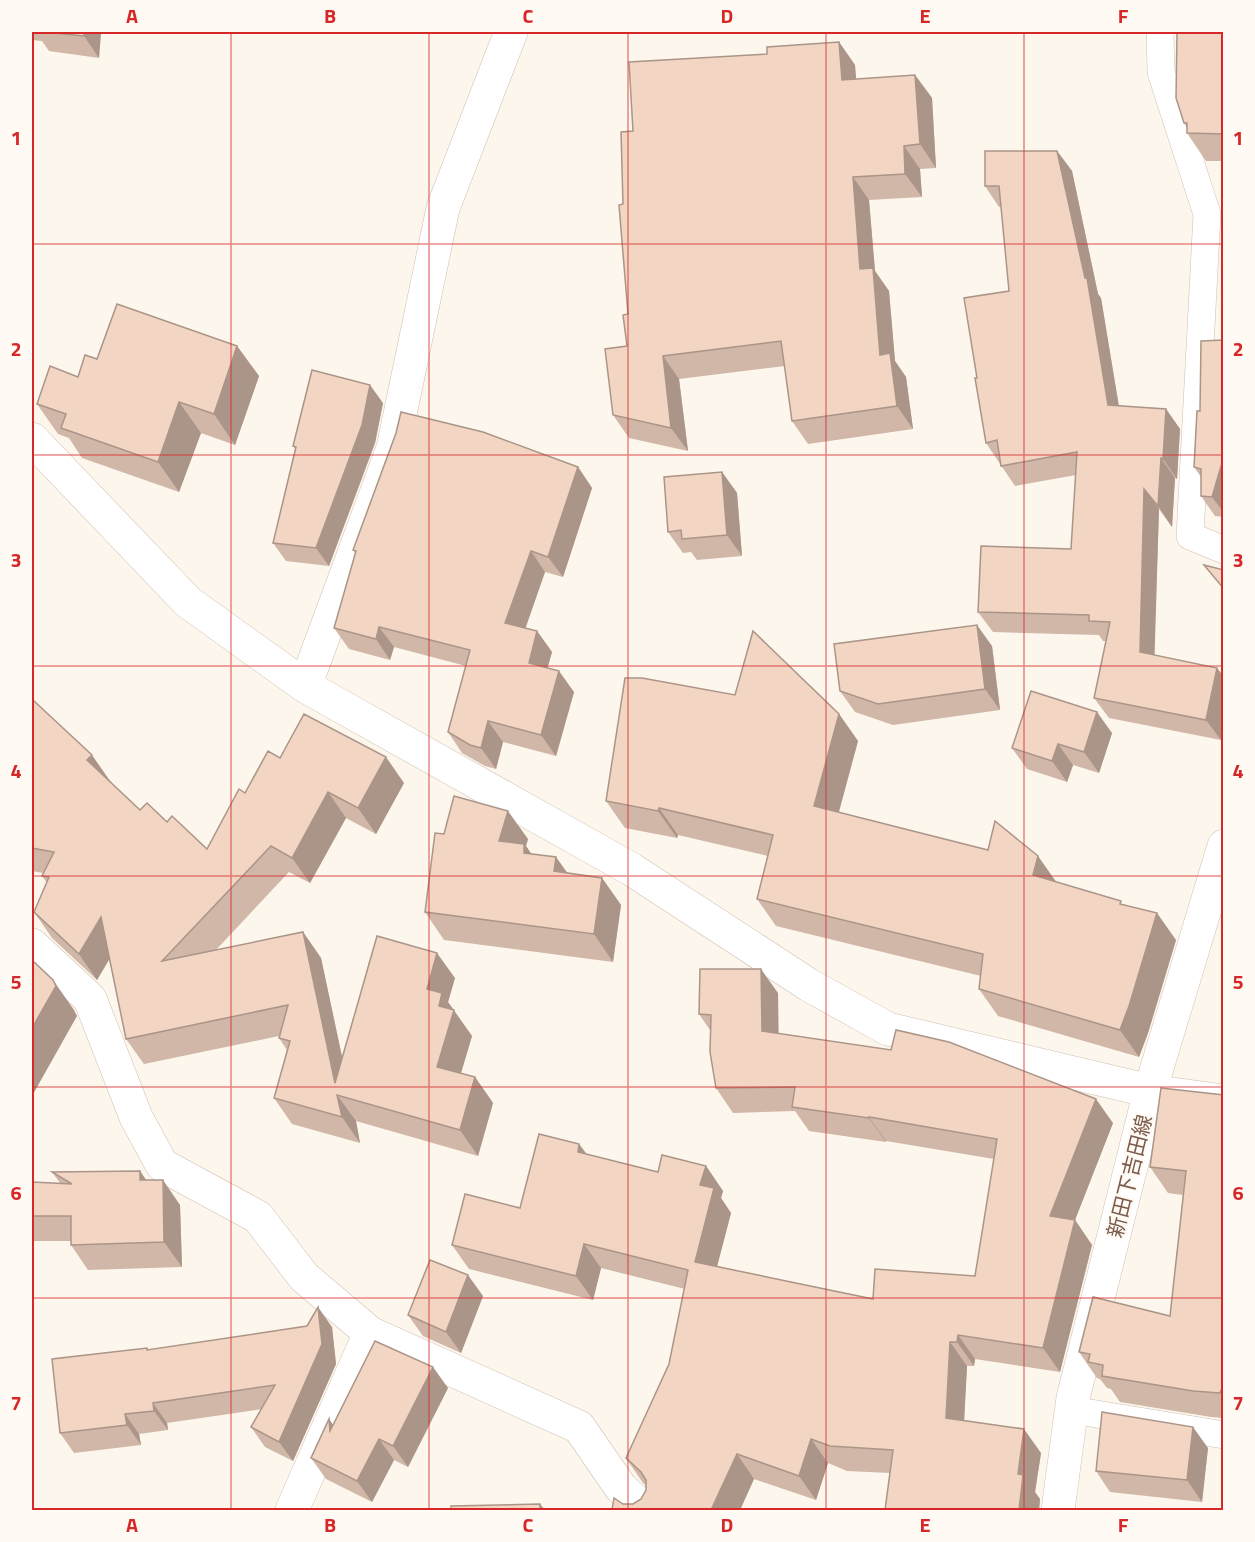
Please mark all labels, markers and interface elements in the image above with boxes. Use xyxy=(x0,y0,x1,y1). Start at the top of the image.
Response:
text: A xyxy=(126,0,138,31)
text: B xyxy=(324,0,336,31)
text: C xyxy=(523,0,534,31)
text: D xyxy=(721,0,733,31)
text: E xyxy=(919,0,931,31)
text: F xyxy=(1118,0,1129,31)
text: 1 xyxy=(10,122,22,153)
text: 1 xyxy=(1232,122,1244,153)
text: 2 xyxy=(10,333,22,364)
text: 2 xyxy=(1232,333,1244,364)
text: 3 xyxy=(10,544,22,575)
text: 3 xyxy=(1232,544,1244,575)
text: 4 xyxy=(10,755,22,786)
text: 4 xyxy=(1232,755,1244,786)
text: 5 xyxy=(10,966,22,997)
text: 5 xyxy=(1232,966,1244,997)
street label: 新田下吉田線 xyxy=(1098,1111,1160,1241)
text: 6 xyxy=(10,1177,22,1208)
text: 6 xyxy=(1232,1177,1244,1208)
text: 7 xyxy=(10,1387,22,1418)
text: 7 xyxy=(1232,1387,1244,1418)
text: A xyxy=(126,1509,138,1540)
text: B xyxy=(324,1509,336,1540)
text: C xyxy=(523,1509,534,1540)
text: D xyxy=(721,1509,733,1540)
text: E xyxy=(919,1509,931,1540)
text: F xyxy=(1118,1509,1129,1540)

